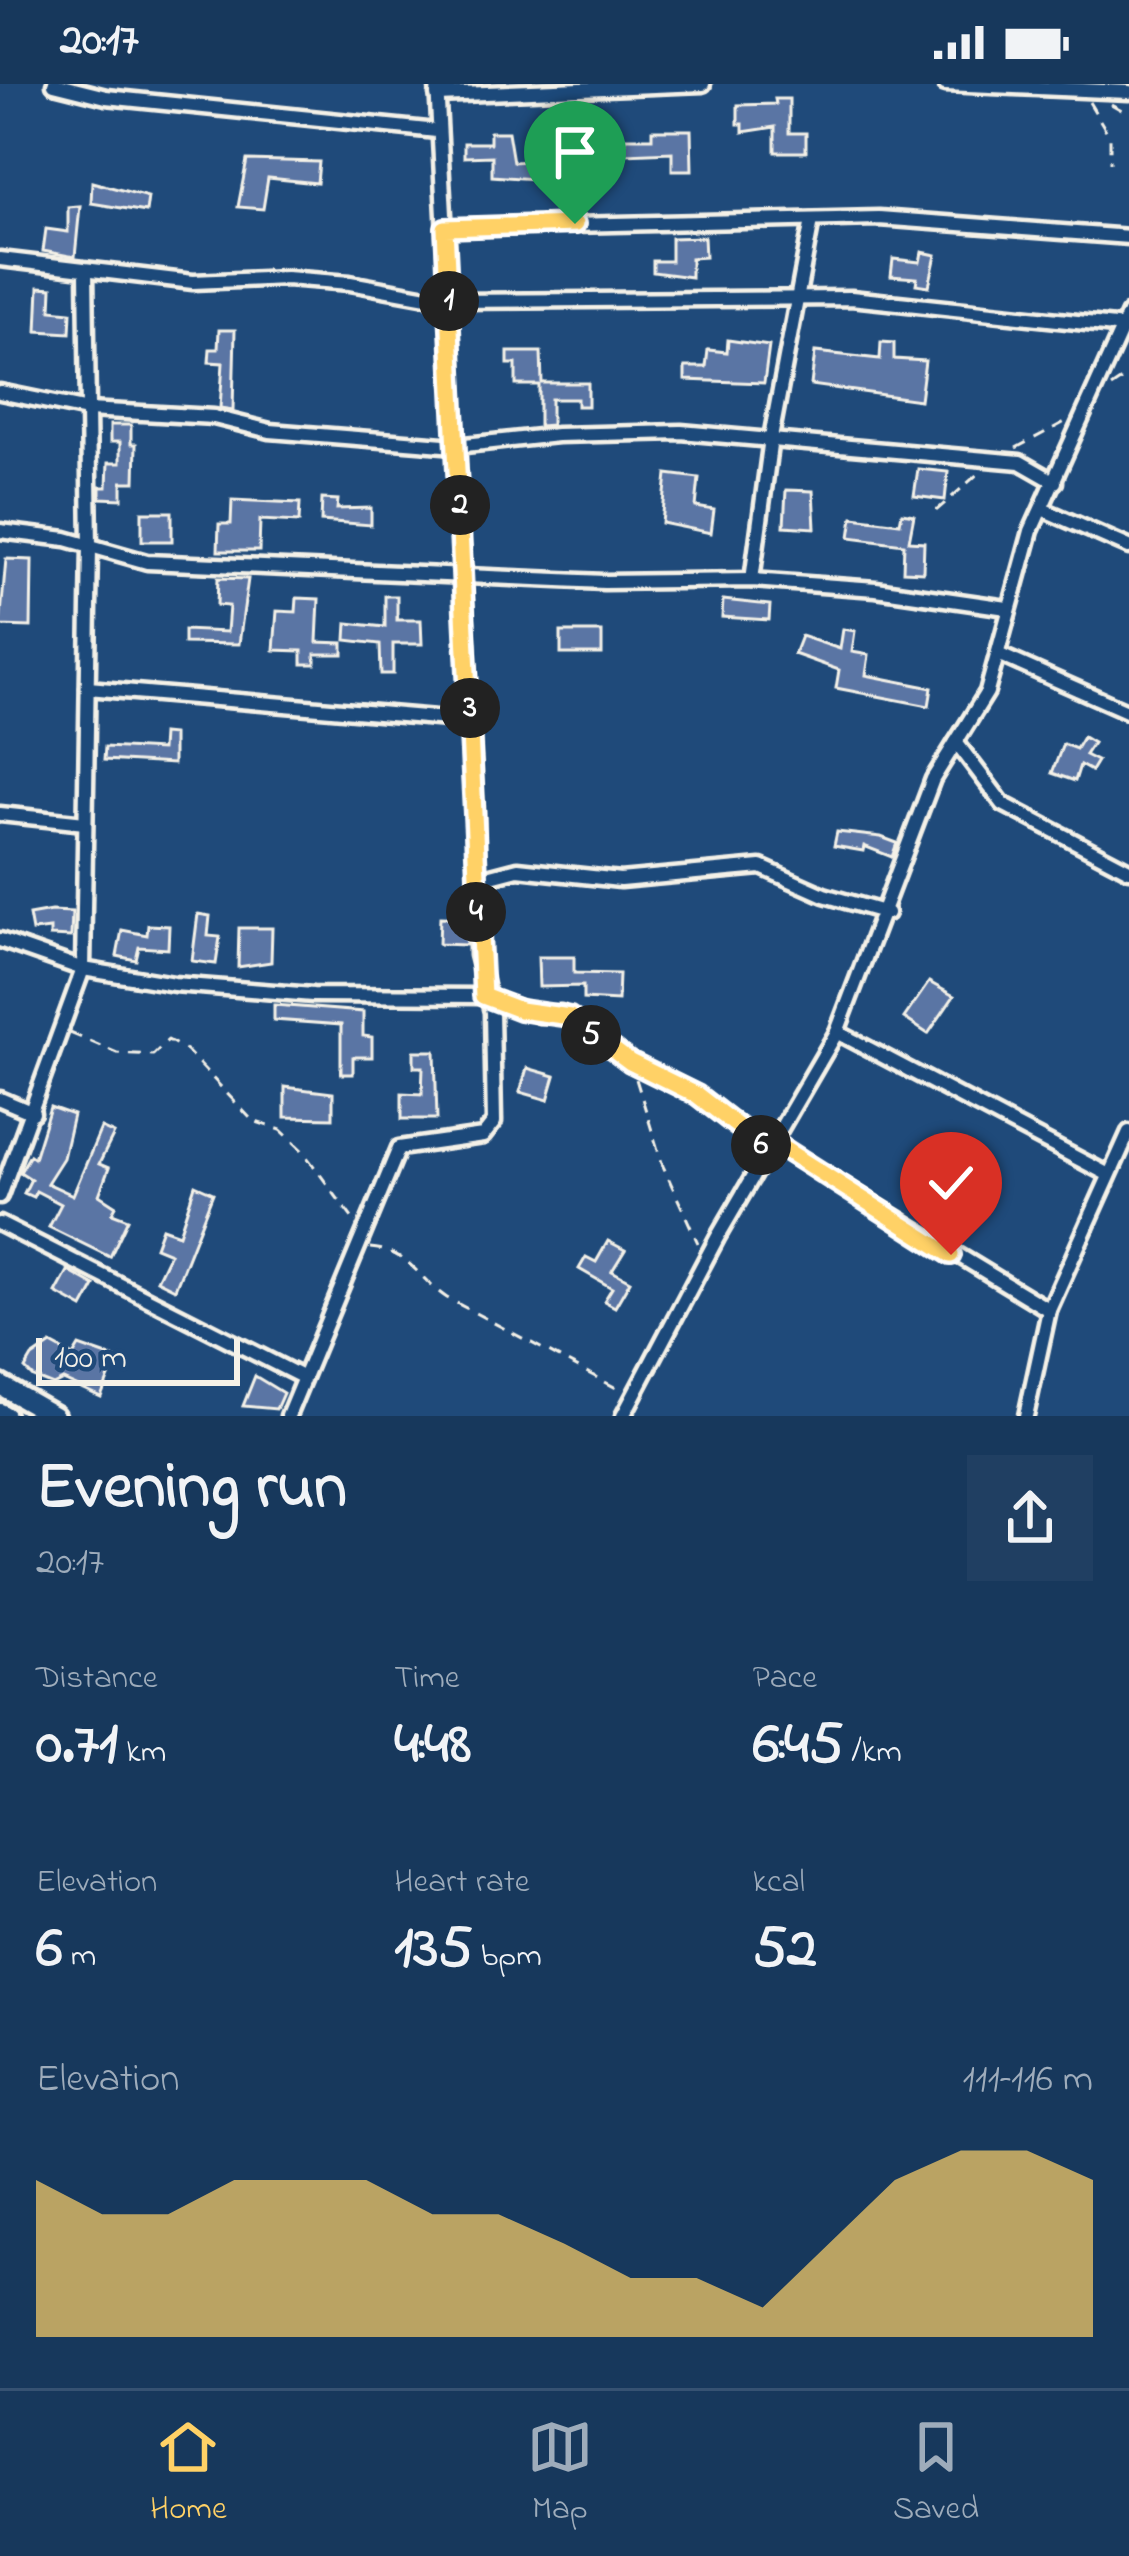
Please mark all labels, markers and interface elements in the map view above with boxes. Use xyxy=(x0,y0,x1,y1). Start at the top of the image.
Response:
text: 20:17 xyxy=(60,9,138,75)
pin xyxy=(524,101,626,224)
icon: arrive xyxy=(542,119,608,185)
pin: 1 xyxy=(419,271,479,331)
text: 1 xyxy=(444,277,454,325)
pin: 2 xyxy=(430,475,490,535)
text: 2 xyxy=(452,481,468,529)
pin: 3 xyxy=(440,678,500,738)
text: 3 xyxy=(463,684,477,732)
pin: 4 xyxy=(446,882,506,942)
text: 4 xyxy=(469,888,483,936)
pin: 5 xyxy=(561,1005,621,1065)
text: 5 xyxy=(582,1011,600,1059)
pin: 6 xyxy=(731,1115,791,1175)
text: 6 xyxy=(754,1121,768,1169)
pin xyxy=(900,1132,1002,1255)
icon: check xyxy=(918,1150,984,1216)
scale bar xyxy=(36,1332,240,1385)
text: 100 m xyxy=(54,1335,127,1383)
text: Evening run xyxy=(36,1442,347,1538)
button: share xyxy=(967,1455,1093,1581)
text: 20:17 xyxy=(36,1535,104,1592)
text: Distance xyxy=(36,1655,158,1703)
text: Time xyxy=(394,1655,460,1703)
text: Pace xyxy=(753,1655,817,1703)
text: 0.71 xyxy=(36,1703,118,1790)
text: 4:48 xyxy=(394,1703,471,1790)
text: 6:45 xyxy=(753,1703,843,1790)
text: km xyxy=(118,1729,166,1777)
text: /km xyxy=(843,1729,902,1777)
text: Elevation xyxy=(36,1859,157,1907)
text: Heart rate xyxy=(394,1859,530,1907)
text: kcal xyxy=(753,1859,805,1907)
text: 6 xyxy=(36,1907,62,1994)
text: 135 xyxy=(394,1907,473,1994)
text: 52 xyxy=(753,1907,817,1994)
text: m xyxy=(62,1933,96,1981)
text: bpm xyxy=(473,1933,542,1981)
text: Elevation xyxy=(36,2052,179,2109)
text: 111–116 m xyxy=(963,2052,1093,2109)
tab: Home xyxy=(150,2414,227,2534)
tab: Map xyxy=(527,2414,593,2534)
tab: Saved xyxy=(893,2414,979,2534)

